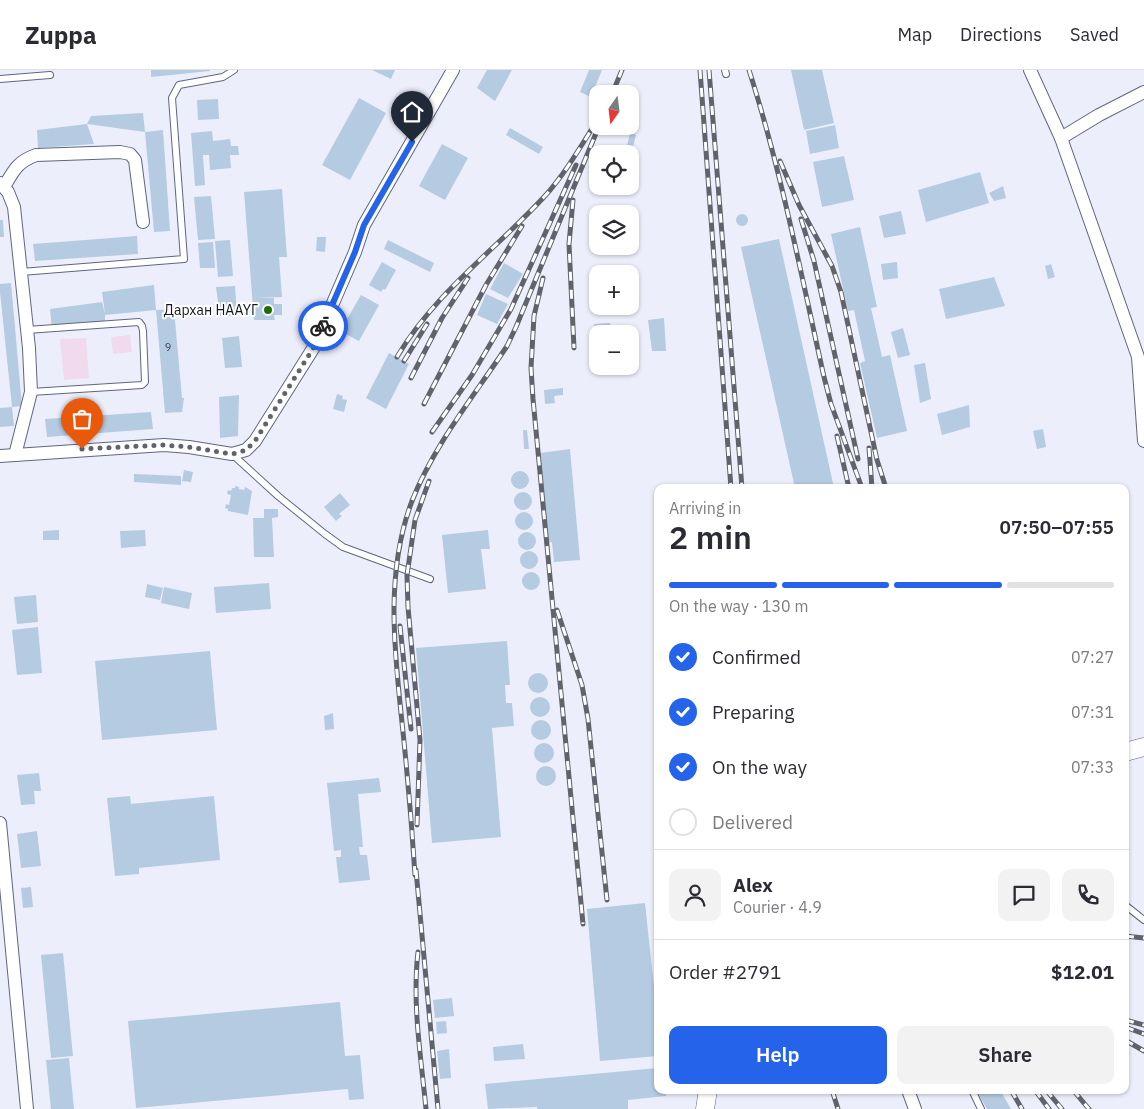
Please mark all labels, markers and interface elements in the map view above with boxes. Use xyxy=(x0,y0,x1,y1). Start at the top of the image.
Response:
text: Zuppa xyxy=(25,19,97,51)
text: Map xyxy=(897,23,932,46)
text: Directions xyxy=(960,23,1042,46)
text: Saved xyxy=(1070,23,1119,46)
north arrow xyxy=(589,85,639,135)
map controls xyxy=(589,85,639,375)
pin xyxy=(391,91,433,142)
icon: home xyxy=(398,98,426,126)
button: locate xyxy=(589,145,639,195)
button: layers xyxy=(589,205,639,255)
button: + xyxy=(589,265,639,315)
place label: Дархан НААҮГ xyxy=(164,301,258,319)
courier xyxy=(298,301,348,351)
marker: Дархан НААҮГ xyxy=(262,304,274,316)
icon: bike xyxy=(309,312,337,340)
button: − xyxy=(589,325,639,375)
house number: 9 xyxy=(165,340,171,354)
pin xyxy=(61,398,103,449)
icon: bag xyxy=(68,405,96,433)
text: Arriving in xyxy=(669,498,741,518)
text: 07:50–07:55 xyxy=(1000,515,1114,539)
text: 2 min xyxy=(669,516,752,558)
text: On the way · 130 m xyxy=(669,596,808,616)
icon: check xyxy=(669,643,697,671)
text: Confirmed xyxy=(712,645,801,669)
text: 07:27 xyxy=(1071,647,1114,667)
icon: check xyxy=(669,698,697,726)
text: Preparing xyxy=(712,700,794,724)
text: 07:31 xyxy=(1071,702,1114,722)
icon: check xyxy=(669,753,697,781)
text: On the way xyxy=(712,755,807,779)
text: 07:33 xyxy=(1071,757,1114,777)
text: Delivered xyxy=(712,810,793,834)
button: person xyxy=(669,869,721,921)
button: chat xyxy=(998,869,1050,921)
button: phone xyxy=(1062,869,1114,921)
text: Alex xyxy=(733,873,773,897)
text: Courier · 4.9 xyxy=(733,897,822,917)
text: Order #2791 xyxy=(669,960,781,984)
text: $12.01 xyxy=(1051,960,1114,984)
button: Help xyxy=(669,1026,887,1084)
button: Share xyxy=(897,1026,1114,1084)

